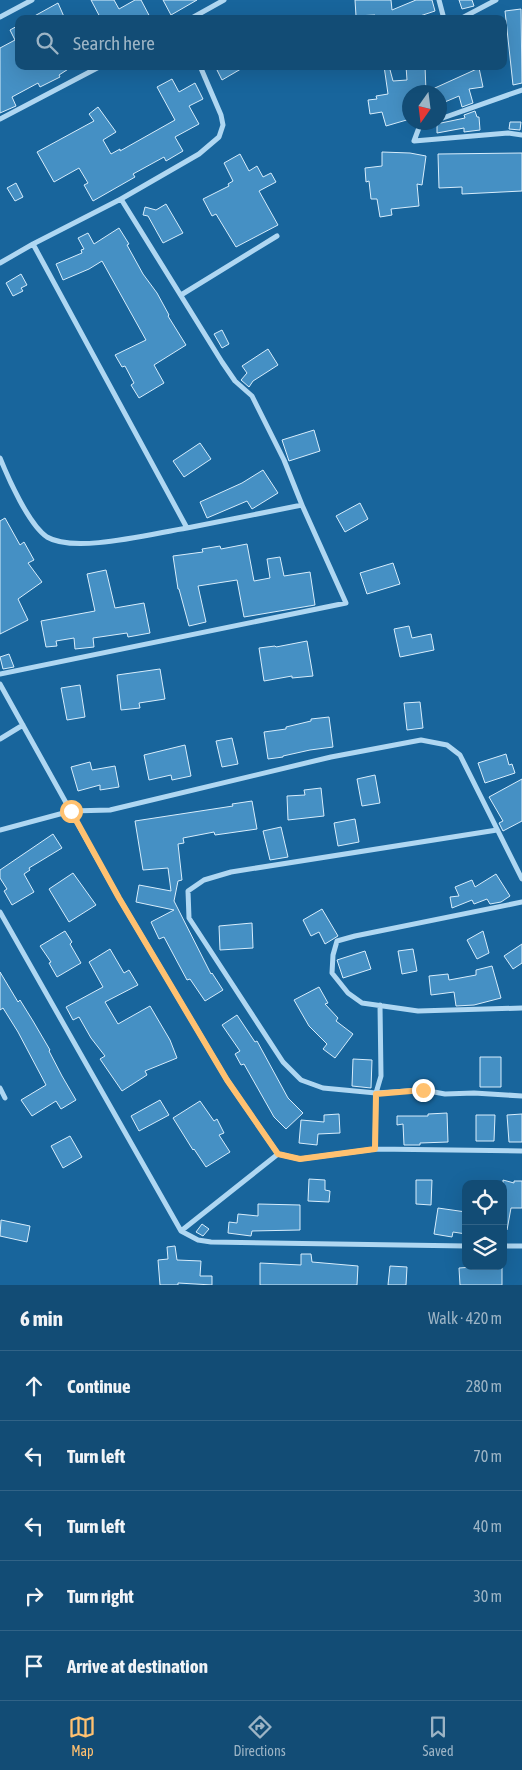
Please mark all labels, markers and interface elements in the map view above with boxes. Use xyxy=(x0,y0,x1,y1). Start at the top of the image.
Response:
search box xyxy=(15,15,507,70)
icon: search xyxy=(33,29,61,57)
text: Search here xyxy=(73,32,155,54)
north arrow xyxy=(402,85,447,130)
route start xyxy=(60,800,83,823)
route end xyxy=(412,1079,435,1102)
map controls xyxy=(462,1180,507,1270)
button: locate xyxy=(462,1180,507,1225)
button: layers xyxy=(462,1225,507,1270)
text: 6 min xyxy=(20,1306,63,1330)
text: Walk · 420 m xyxy=(428,1309,502,1327)
icon: ahead xyxy=(20,1372,48,1400)
text: Continue xyxy=(67,1375,131,1397)
text: 280 m xyxy=(466,1377,502,1395)
icon: left xyxy=(20,1442,48,1470)
text: Turn left xyxy=(67,1445,125,1467)
text: 70 m xyxy=(473,1447,502,1465)
icon: left xyxy=(20,1512,48,1540)
text: Turn left xyxy=(67,1515,125,1537)
text: 40 m xyxy=(473,1517,502,1535)
icon: right xyxy=(20,1582,48,1610)
text: Turn right xyxy=(67,1585,134,1607)
text: 30 m xyxy=(473,1587,502,1605)
icon: arrive xyxy=(20,1652,48,1680)
text: Arrive at destination xyxy=(67,1655,208,1677)
tab: Map xyxy=(68,1713,96,1759)
tab: Directions xyxy=(233,1713,286,1759)
tab: Saved xyxy=(423,1713,454,1759)

